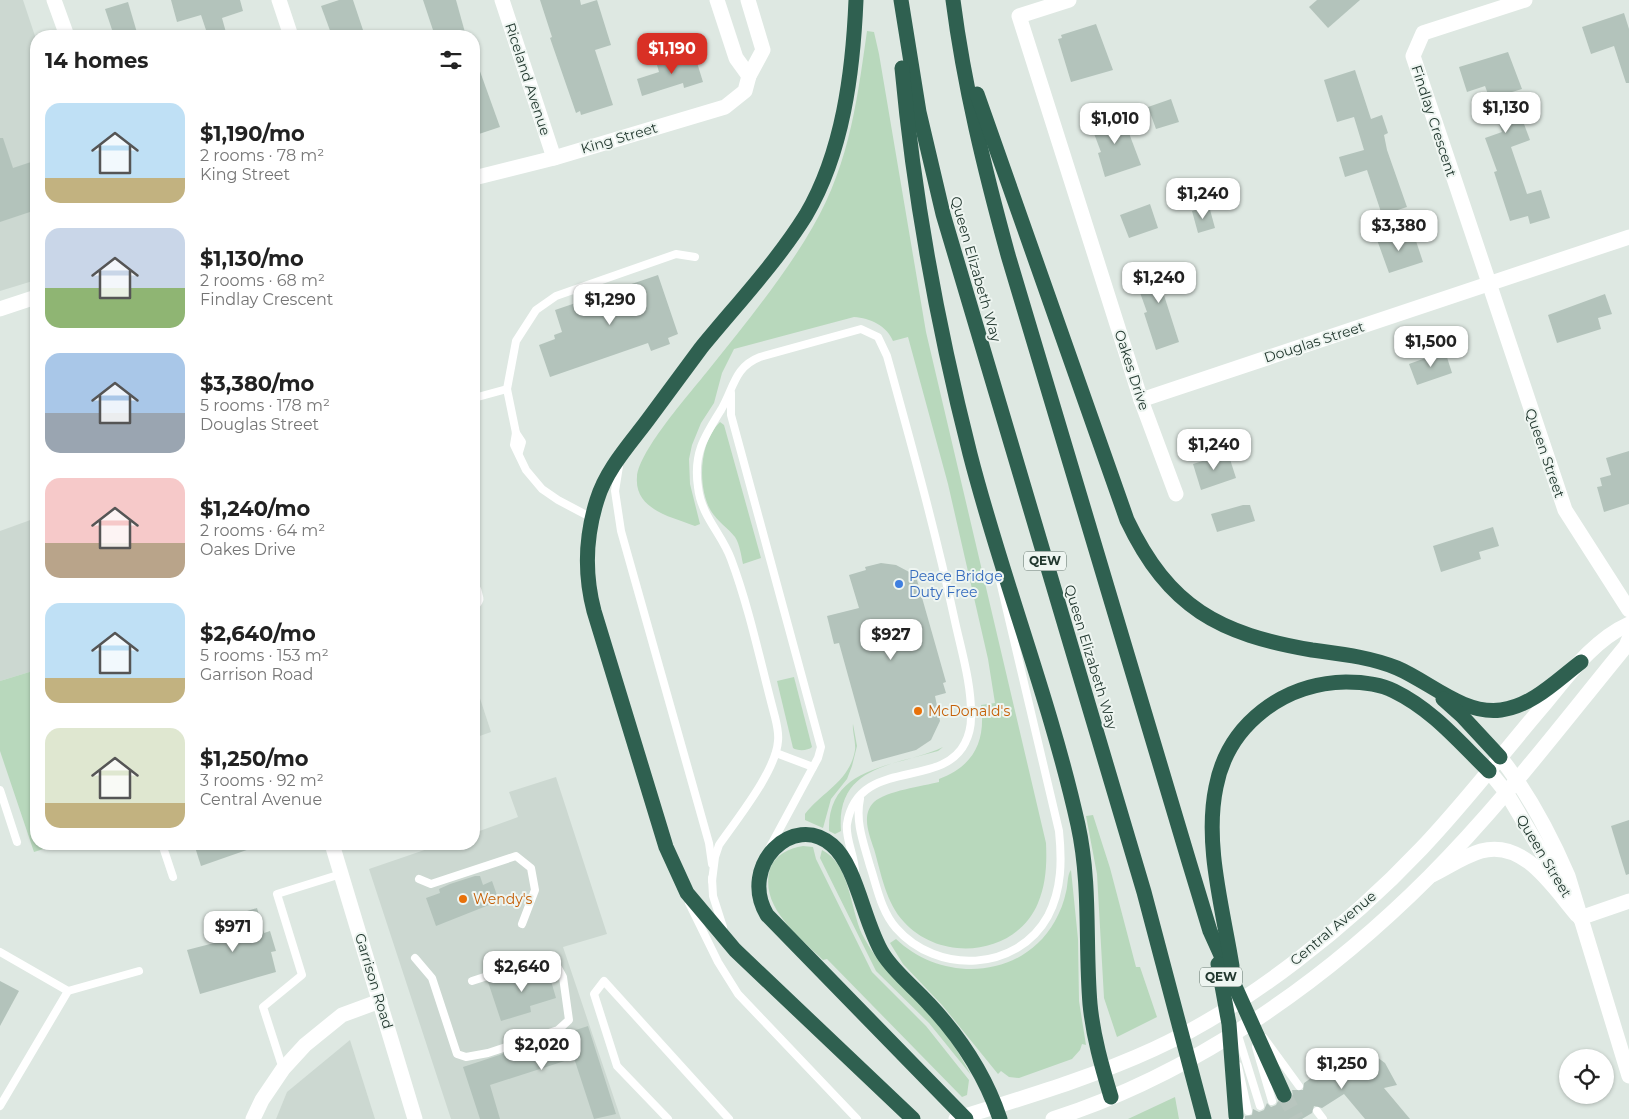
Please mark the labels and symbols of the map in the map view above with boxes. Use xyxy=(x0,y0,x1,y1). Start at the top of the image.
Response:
street label: Riceland Avenue xyxy=(501,20,555,138)
pin: $1,190 xyxy=(631,32,713,75)
street label: Findlay Crescent xyxy=(1407,63,1461,180)
pin: $1,130 xyxy=(1465,92,1547,134)
pin: $1,010 xyxy=(1074,102,1156,145)
street label: King Street xyxy=(579,118,660,158)
pin: $1,240 xyxy=(1162,178,1244,220)
street label: Queen Elizabeth Way xyxy=(947,194,1006,344)
pin: $3,380 xyxy=(1358,210,1440,252)
pin: $1,240 xyxy=(1118,262,1200,304)
pin: $1,290 xyxy=(569,284,651,326)
street label: Douglas Street xyxy=(1262,317,1367,367)
pin: $1,500 xyxy=(1390,326,1472,368)
street label: Oakes Drive xyxy=(1111,327,1153,413)
street label: Queen Street xyxy=(1521,406,1569,500)
pin: $1,240 xyxy=(1173,428,1255,471)
road number: QEW xyxy=(1024,552,1066,570)
place label: Peace Bridge Duty Free xyxy=(909,567,1003,601)
marker: Peace Bridge Duty Free xyxy=(893,578,905,590)
street label: Queen Elizabeth Way xyxy=(1060,582,1122,732)
pin: $927 xyxy=(861,618,921,661)
place label: McDonald's xyxy=(928,702,1010,720)
marker: McDonald's xyxy=(912,705,924,717)
street label: Queen Street xyxy=(1512,811,1576,901)
street label: Central Avenue xyxy=(1286,887,1380,969)
place label: Wendy's xyxy=(473,890,533,908)
marker: Wendy's xyxy=(457,893,469,905)
pin: $971 xyxy=(203,910,263,953)
street label: Garrison Road xyxy=(351,931,397,1031)
pin: $2,640 xyxy=(481,950,563,993)
road number: QEW xyxy=(1200,968,1242,986)
pin: $2,020 xyxy=(501,1028,583,1071)
pin: $1,250 xyxy=(1301,1048,1383,1090)

